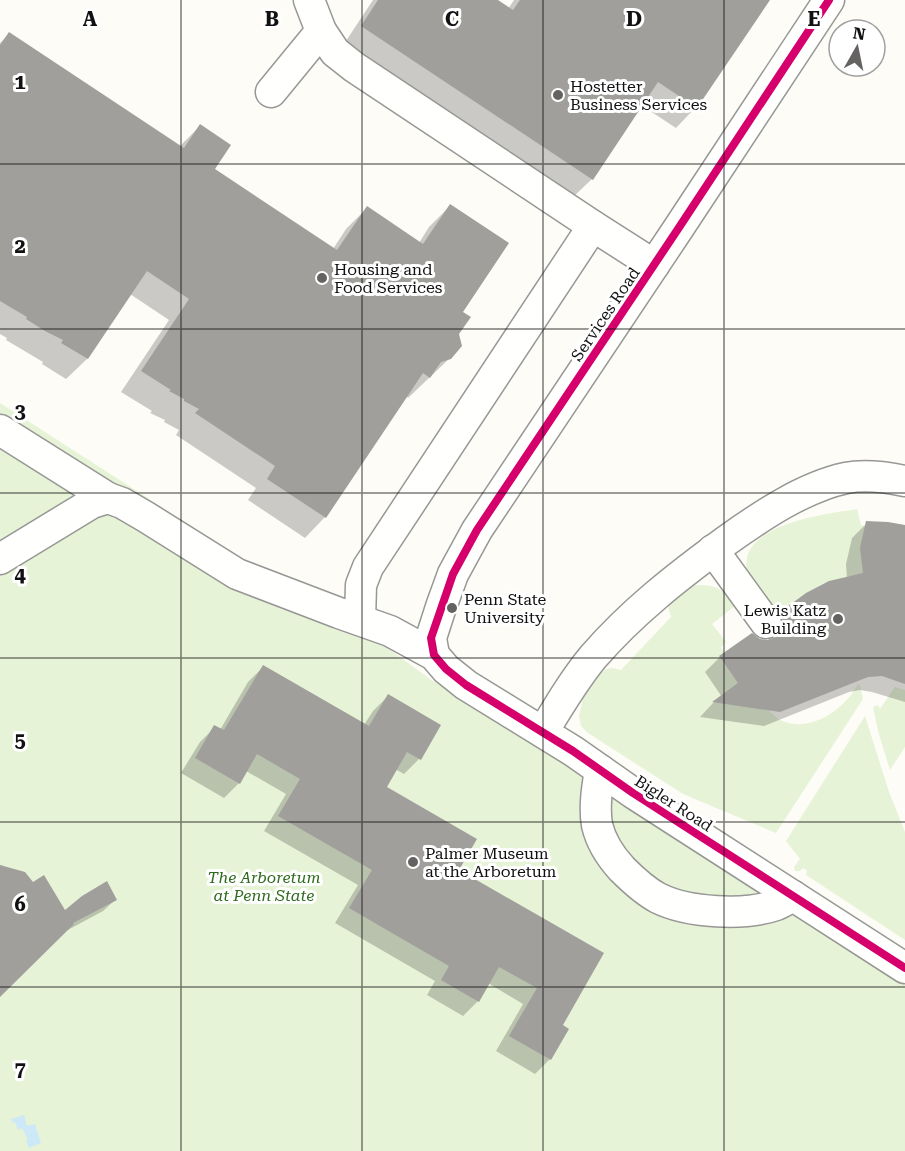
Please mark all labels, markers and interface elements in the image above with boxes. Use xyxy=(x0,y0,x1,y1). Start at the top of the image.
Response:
text: A xyxy=(83,7,98,31)
text: B xyxy=(265,7,279,31)
text: C xyxy=(445,7,459,31)
text: D xyxy=(626,7,642,31)
text: E xyxy=(808,7,821,31)
north arrow xyxy=(827,18,887,78)
text: N xyxy=(852,23,867,44)
text: 1 xyxy=(14,70,26,94)
place label: Hostetter Business Services xyxy=(570,77,707,114)
marker: Hostetter Business Services xyxy=(551,88,565,102)
text: 2 xyxy=(14,234,26,258)
place label: Housing and Food Services xyxy=(334,260,443,297)
street label: Services Road xyxy=(567,264,644,365)
marker: Housing and Food Services xyxy=(315,271,329,285)
text: 3 xyxy=(14,399,26,423)
text: 4 xyxy=(14,563,26,587)
place label: Penn State University xyxy=(464,590,547,627)
marker: Penn State University xyxy=(445,601,459,615)
place label: Lewis Katz Building xyxy=(744,601,827,638)
marker: Lewis Katz Building xyxy=(831,612,845,626)
text: 5 xyxy=(14,728,26,752)
street label: Bigler Road xyxy=(631,771,716,836)
place label: Palmer Museum at the Arboretum xyxy=(425,844,557,881)
marker: Palmer Museum at the Arboretum xyxy=(406,855,420,869)
park label: The Arboretum at Penn State xyxy=(208,868,320,905)
text: 6 xyxy=(14,892,26,916)
text: 7 xyxy=(14,1057,26,1081)

